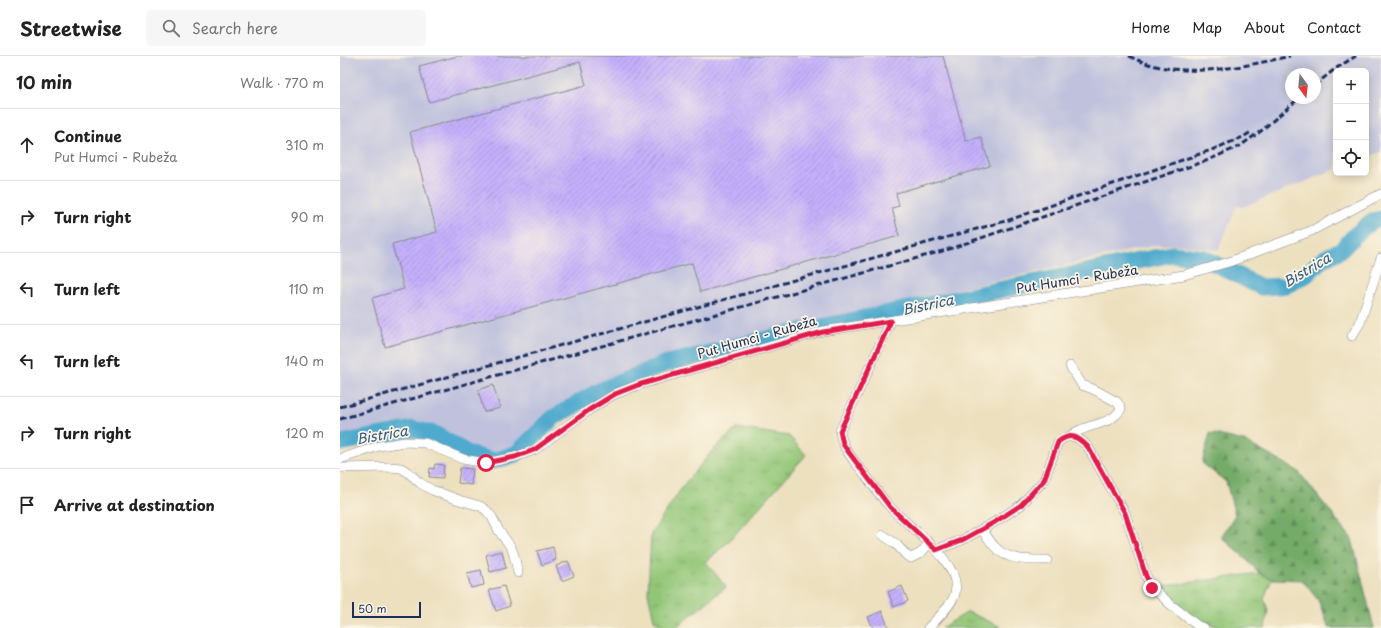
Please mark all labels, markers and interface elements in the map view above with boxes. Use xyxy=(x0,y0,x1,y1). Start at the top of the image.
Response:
search box xyxy=(146,10,426,46)
text: Streetwise xyxy=(20,14,122,42)
text: Search here xyxy=(192,16,278,39)
icon: search xyxy=(160,17,182,39)
text: Home xyxy=(1131,17,1170,38)
text: Map xyxy=(1192,17,1222,38)
text: About xyxy=(1244,17,1285,38)
text: Contact xyxy=(1307,17,1361,38)
north arrow xyxy=(1285,68,1321,104)
map controls xyxy=(1333,68,1369,176)
button: + xyxy=(1333,68,1369,104)
text: 10 min xyxy=(16,69,72,95)
text: Walk · 770 m xyxy=(240,73,324,92)
button: − xyxy=(1333,104,1369,140)
text: Continue xyxy=(54,124,122,147)
icon: ahead xyxy=(16,134,38,156)
text: 310 m xyxy=(285,135,324,154)
button: locate xyxy=(1333,140,1369,176)
text: Put Humci - Rubeža xyxy=(54,147,177,166)
text: Turn right xyxy=(54,205,131,228)
icon: right xyxy=(16,206,38,228)
text: 90 m xyxy=(291,207,324,226)
water label: Bistrica xyxy=(1279,247,1335,292)
street label: Put Humci - Rubeža xyxy=(1015,259,1140,298)
text: Turn left xyxy=(54,277,120,300)
icon: left xyxy=(16,278,38,300)
text: 110 m xyxy=(289,279,324,298)
water label: Bistrica xyxy=(900,289,957,320)
street label: Put Humci - Rubeža xyxy=(695,310,820,363)
text: Turn left xyxy=(54,349,120,372)
icon: left xyxy=(16,350,38,372)
text: 140 m xyxy=(285,351,324,370)
water label: Bistrica xyxy=(354,419,411,449)
text: Turn right xyxy=(54,421,131,444)
icon: right xyxy=(16,422,38,444)
text: 120 m xyxy=(285,423,324,442)
route start xyxy=(477,454,495,472)
text: Arrive at destination xyxy=(54,493,215,516)
icon: arrive xyxy=(16,494,38,516)
route end xyxy=(1143,579,1161,597)
scale bar xyxy=(352,600,421,619)
text: 50 m xyxy=(358,600,387,617)

